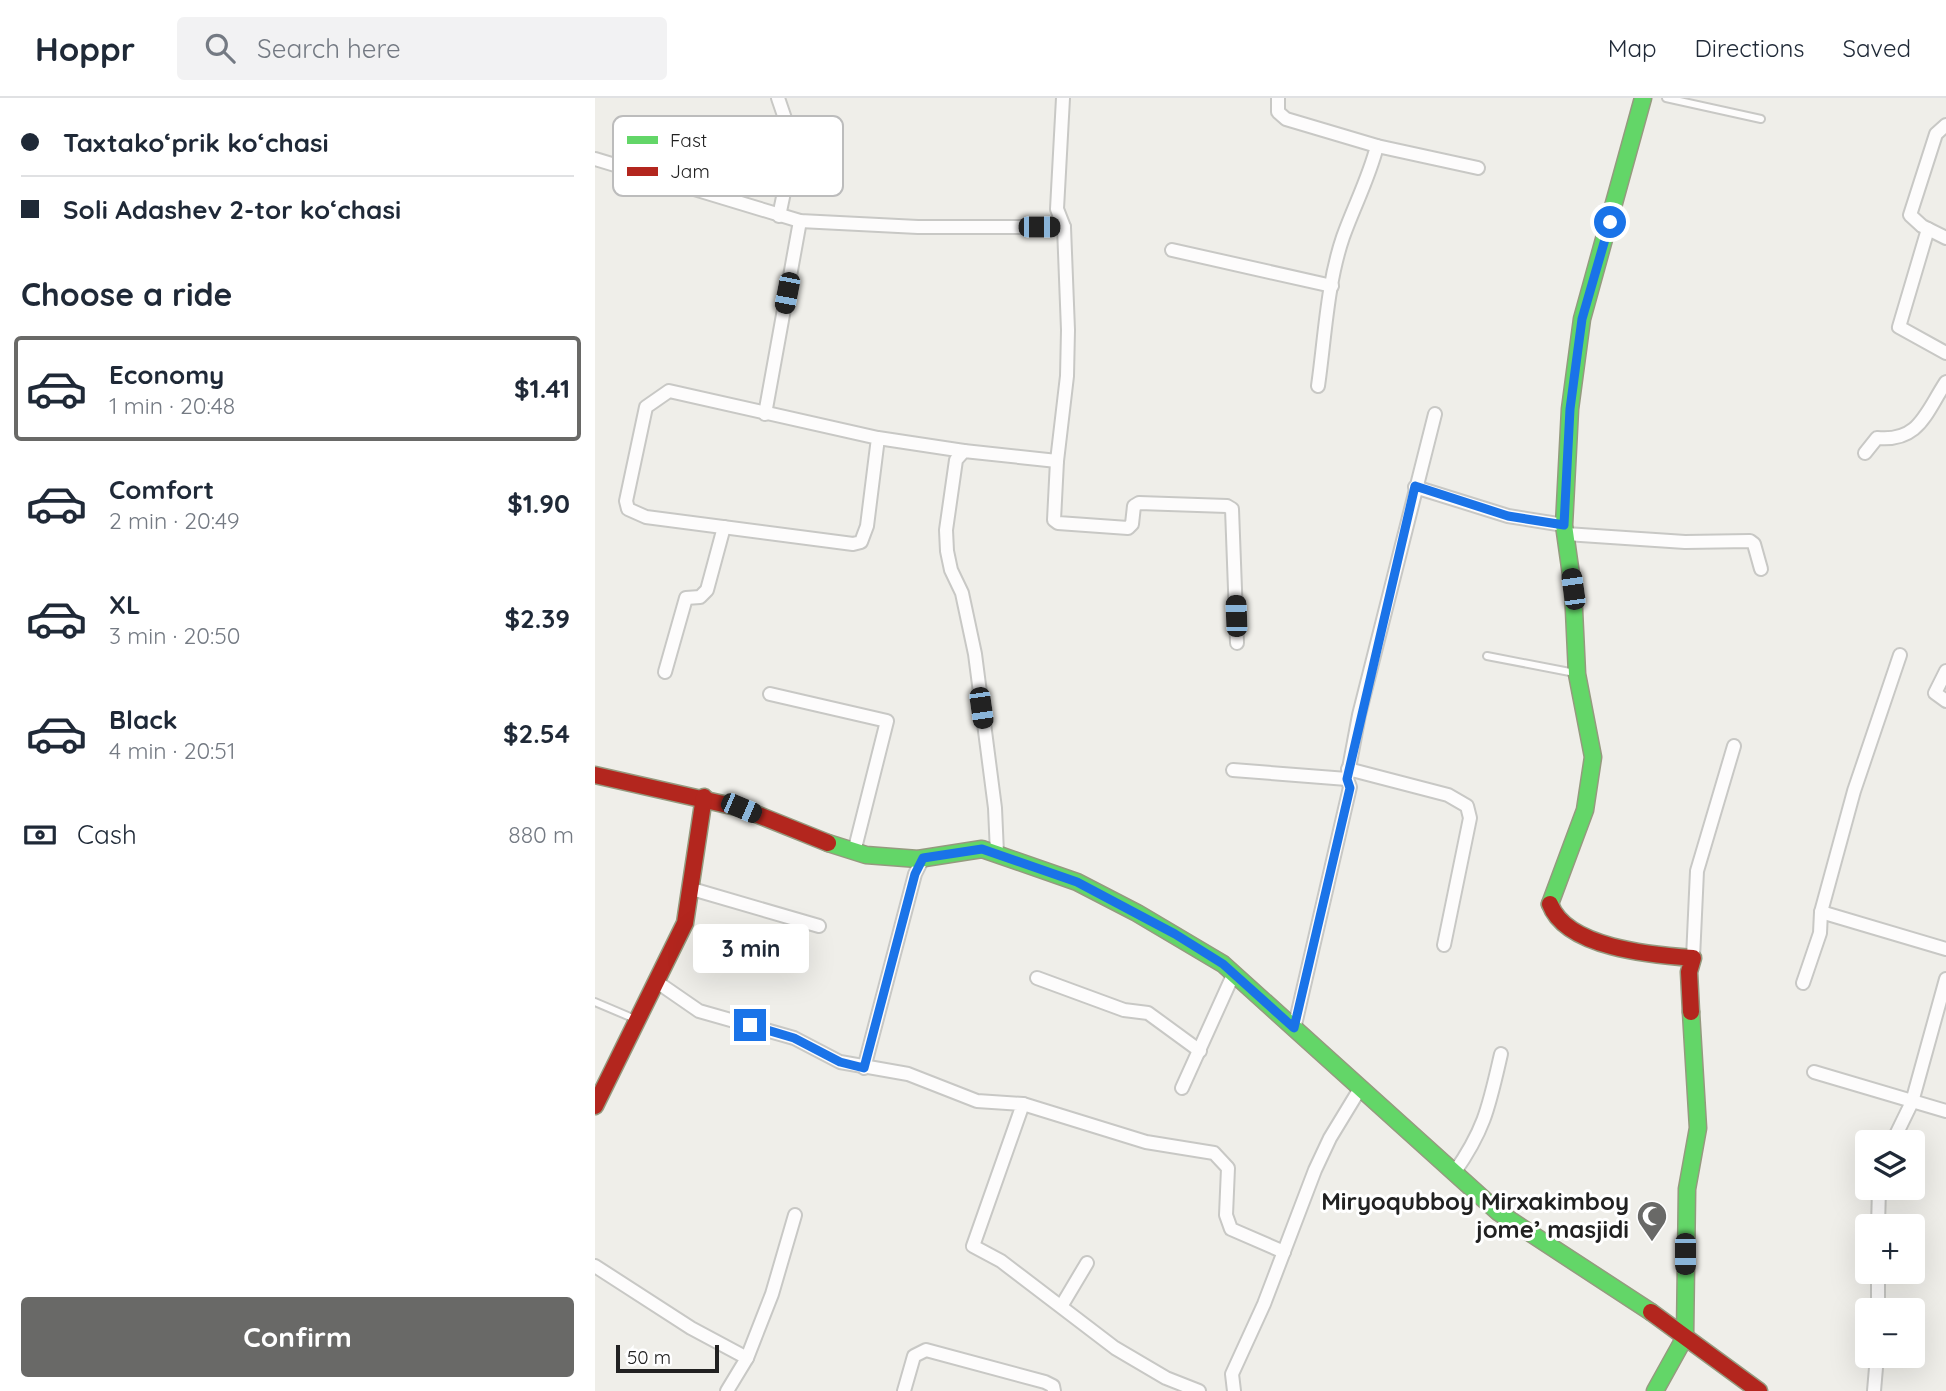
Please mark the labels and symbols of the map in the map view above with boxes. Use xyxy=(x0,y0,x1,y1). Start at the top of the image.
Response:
legend xyxy=(613,116,843,196)
text: Fast xyxy=(670,128,707,152)
text: Jam xyxy=(670,159,710,183)
route start xyxy=(1594,206,1626,238)
car xyxy=(1019,217,1061,238)
car xyxy=(773,270,802,316)
car xyxy=(1560,567,1587,611)
car xyxy=(1225,595,1248,637)
car xyxy=(968,686,995,730)
car xyxy=(718,790,765,826)
callout: 3 min xyxy=(692,923,808,972)
route end xyxy=(734,1009,766,1041)
place label: Miryoqubboy Mirxakimboy jome’ masjidi xyxy=(1321,1186,1629,1244)
mosque icon: Miryoqubboy Mirxakimboy jome’ masjidi xyxy=(1635,1199,1669,1243)
car xyxy=(1675,1233,1696,1275)
scale bar xyxy=(616,1342,719,1374)

